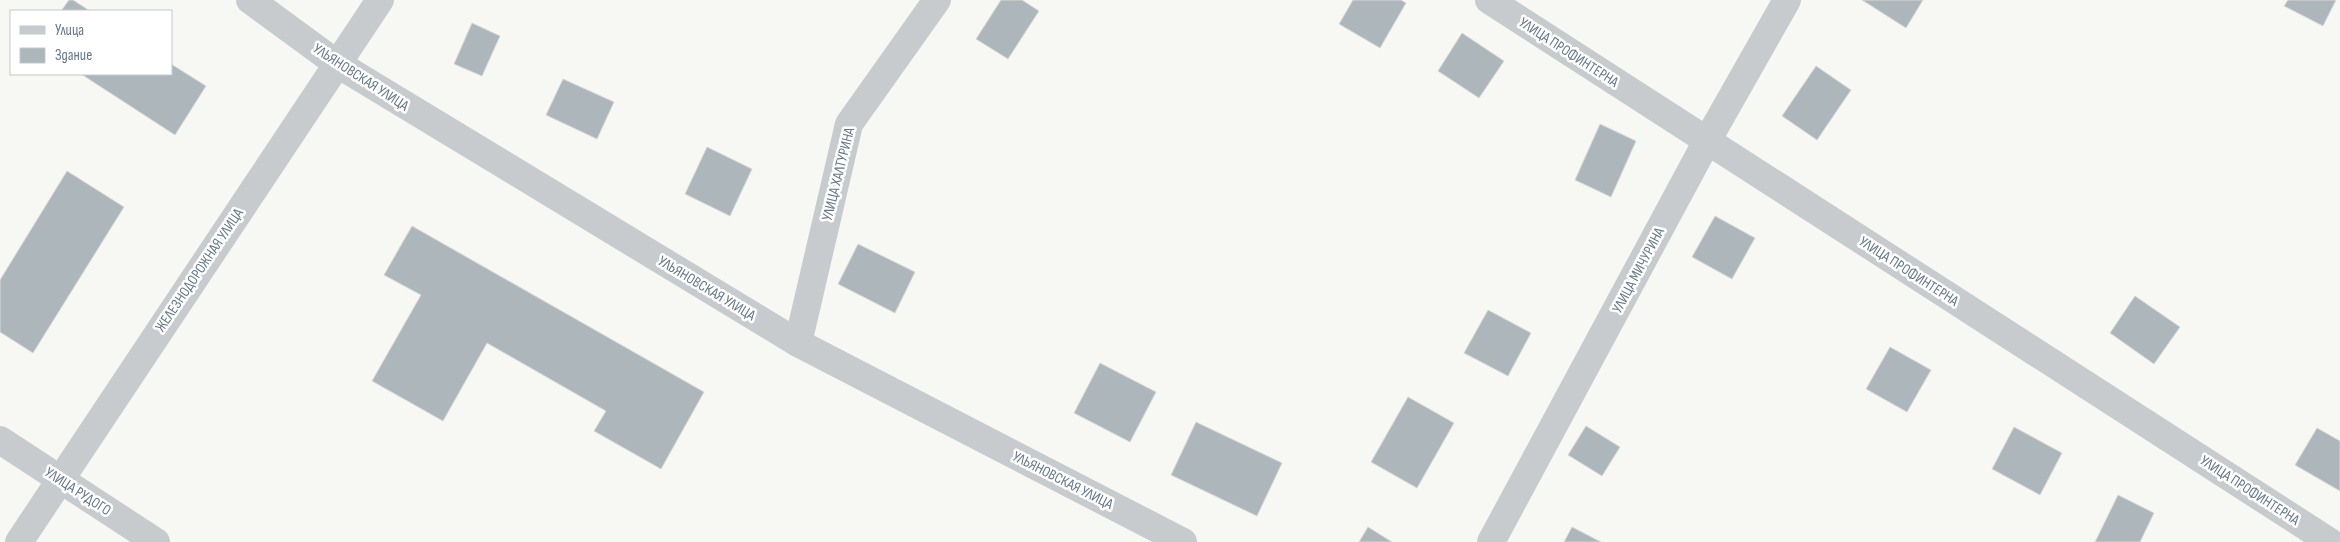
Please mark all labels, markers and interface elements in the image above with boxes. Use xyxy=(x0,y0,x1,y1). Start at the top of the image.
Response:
legend xyxy=(10,10,172,75)
street label: УЛИЦА ПРОФИНТЕРНА xyxy=(1515,13,1623,92)
text: Улица xyxy=(55,21,84,40)
street label: УЛЬЯНОВСКАЯ УЛИЦА xyxy=(309,39,413,116)
text: Здание xyxy=(55,46,92,65)
street label: УЛИЦА ХАЛТУРИНА xyxy=(818,125,859,223)
street label: ЖЕЛЕЗНОДОРОЖНАЯ УЛИЦА xyxy=(151,204,248,336)
street label: УЛИЦА МИЧУРИНА xyxy=(1608,224,1669,316)
street label: УЛИЦА ПРОФИНТЕРНА xyxy=(1855,232,1963,311)
street label: УЛЬЯНОВСКАЯ УЛИЦА xyxy=(654,252,759,325)
street label: УЛЬЯНОВСКАЯ УЛИЦА xyxy=(1009,447,1117,514)
street label: УЛИЦА ПРОФИНТЕРНА xyxy=(2196,451,2304,530)
street label: УЛИЦА РУДОГО xyxy=(41,463,114,520)

